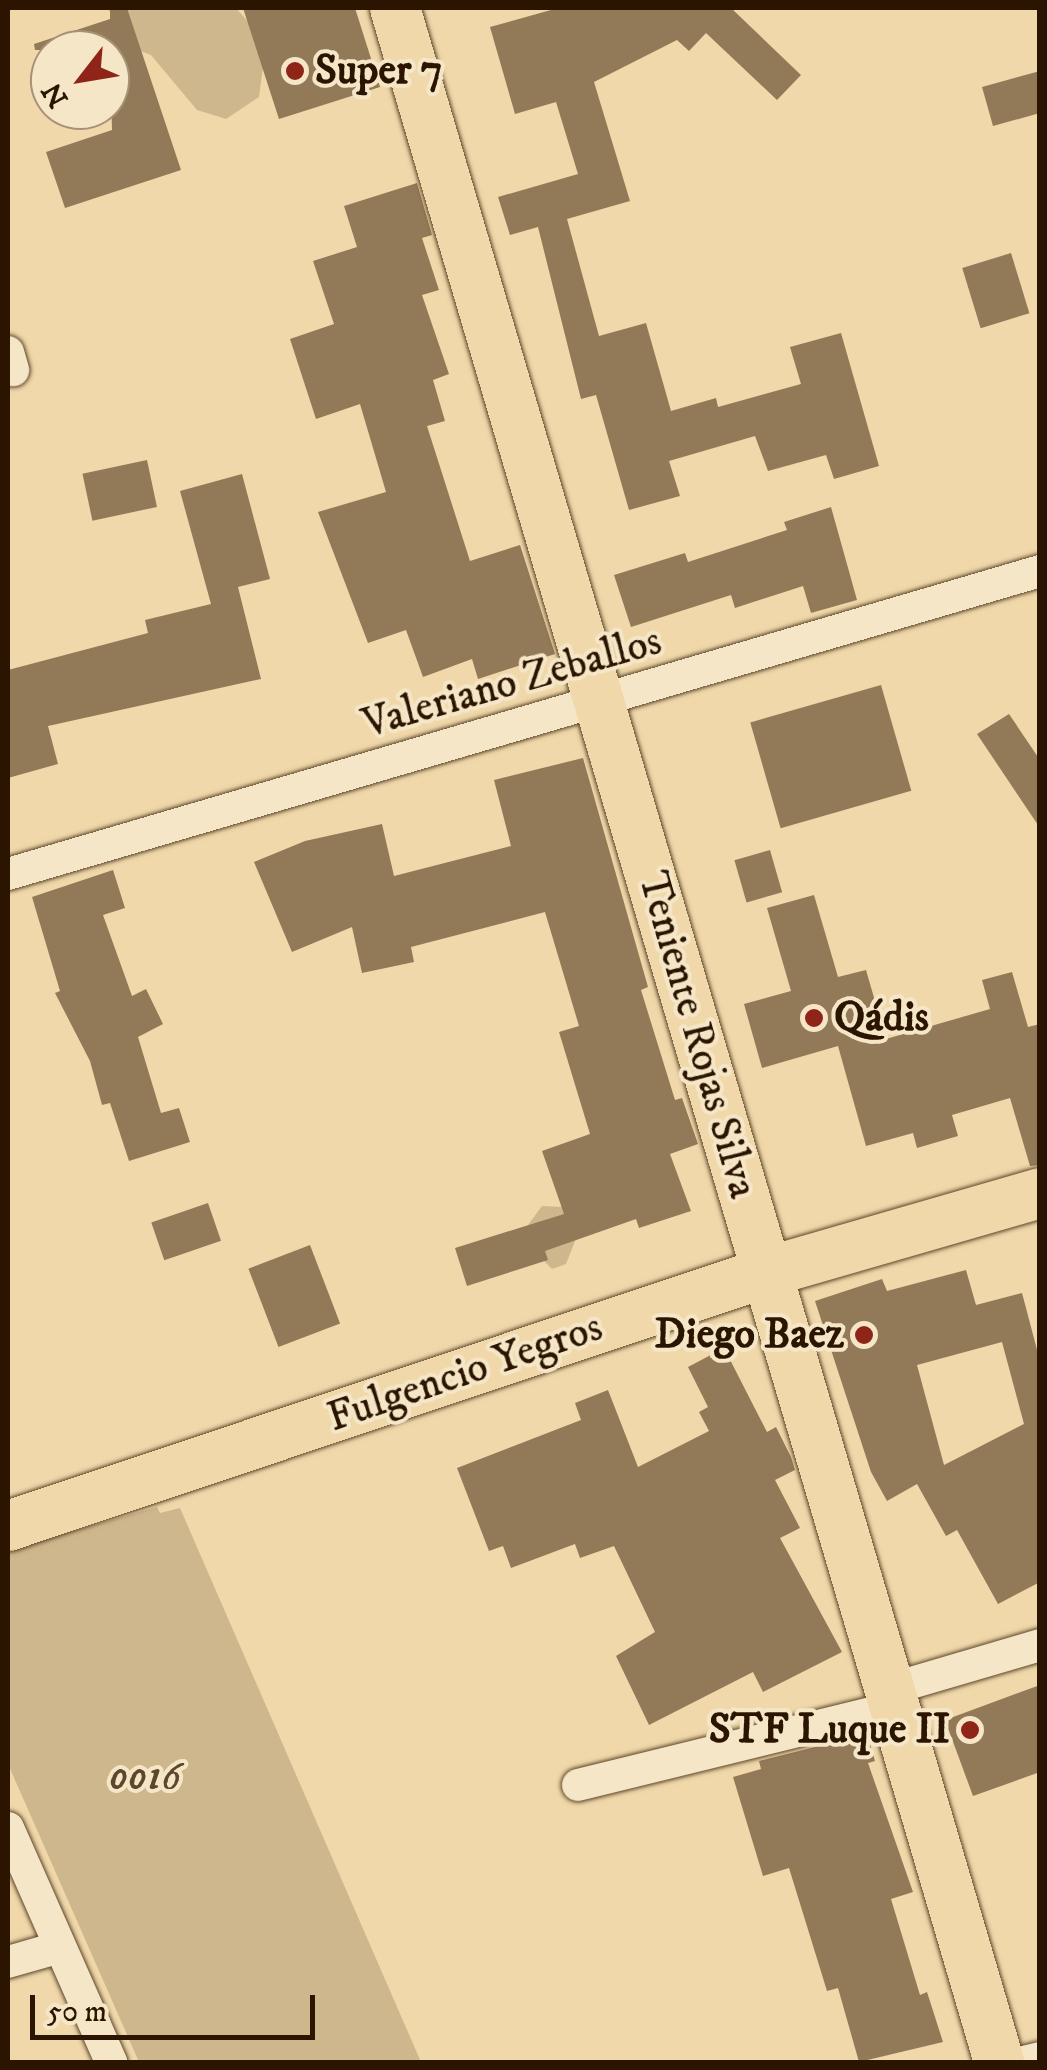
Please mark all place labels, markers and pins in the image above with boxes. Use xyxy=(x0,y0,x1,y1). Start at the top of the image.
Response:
place label: Super 7 xyxy=(315,46,443,96)
marker: Super 7 xyxy=(284,60,306,82)
place label: Qádis xyxy=(834,993,929,1043)
marker: Qádis xyxy=(803,1007,825,1029)
place label: Diego Baez xyxy=(655,1310,844,1360)
marker: Diego Baez xyxy=(853,1324,875,1346)
place label: STF Luque II xyxy=(709,1705,950,1755)
marker: STF Luque II xyxy=(959,1719,981,1741)

